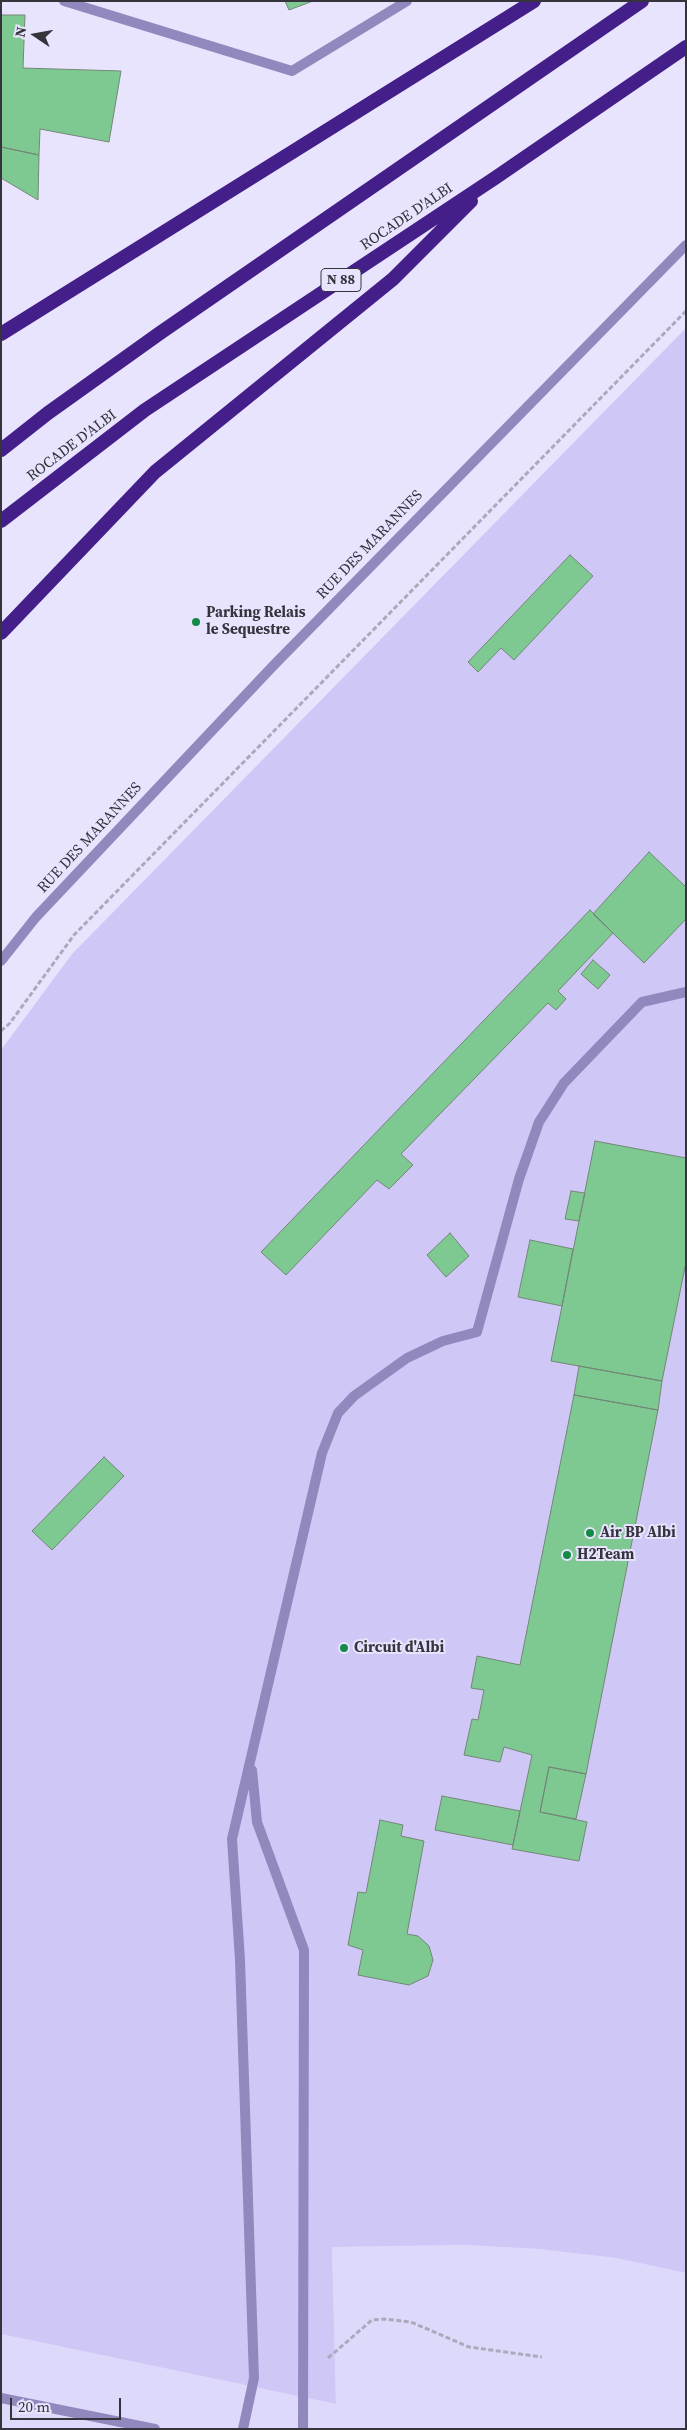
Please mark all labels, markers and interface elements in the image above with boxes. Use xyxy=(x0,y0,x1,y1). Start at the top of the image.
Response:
north arrow xyxy=(10,10,60,60)
text: N xyxy=(9,25,31,39)
street label: ROCADE D'ALBI xyxy=(357,179,457,255)
road number: N 88 xyxy=(321,268,361,292)
street label: ROCADE D'ALBI xyxy=(24,406,120,486)
street label: RUE DES MARANNES xyxy=(313,487,427,603)
place label: Parking Relais le Sequestre xyxy=(206,604,306,639)
marker: Parking Relais le Sequestre xyxy=(190,616,202,628)
street label: RUE DES MARANNES xyxy=(34,779,146,897)
place label: Air BP Albi xyxy=(600,1524,676,1542)
marker: Air BP Albi xyxy=(584,1527,596,1539)
place label: H2Team xyxy=(577,1546,634,1564)
marker: H2Team xyxy=(561,1549,573,1561)
place label: Circuit d'Albi xyxy=(354,1639,444,1657)
marker: Circuit d'Albi xyxy=(338,1642,350,1654)
scale bar xyxy=(12,2388,124,2420)
text: 20 m xyxy=(18,2396,50,2417)

